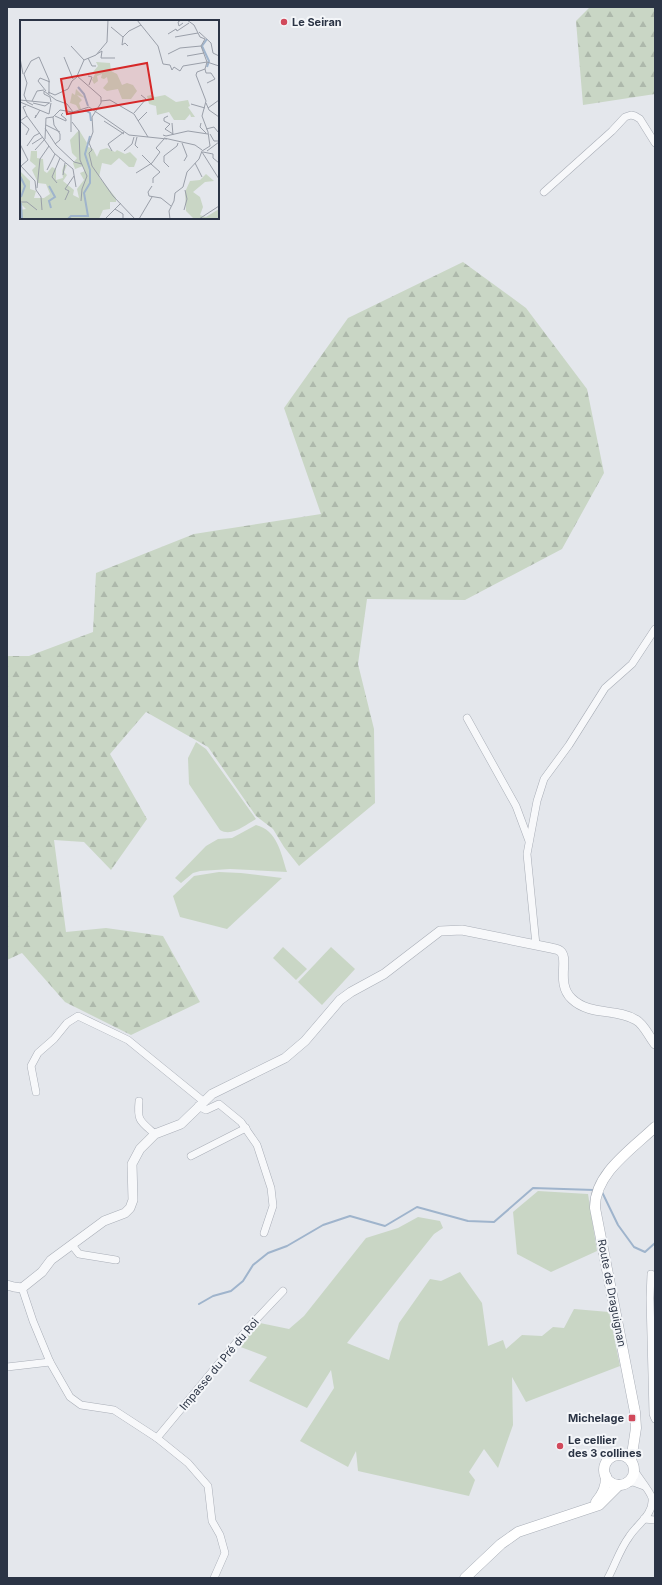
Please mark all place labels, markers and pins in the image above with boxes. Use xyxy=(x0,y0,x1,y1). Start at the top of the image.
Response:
place label: Le Seiran xyxy=(292,15,342,29)
marker: Le Seiran xyxy=(279,17,289,27)
place label: Michelage xyxy=(568,1411,624,1425)
marker: Michelage xyxy=(627,1413,637,1423)
place label: Le cellier des 3 collines xyxy=(568,1433,642,1460)
marker: Le cellier des 3 collines xyxy=(555,1441,565,1451)

